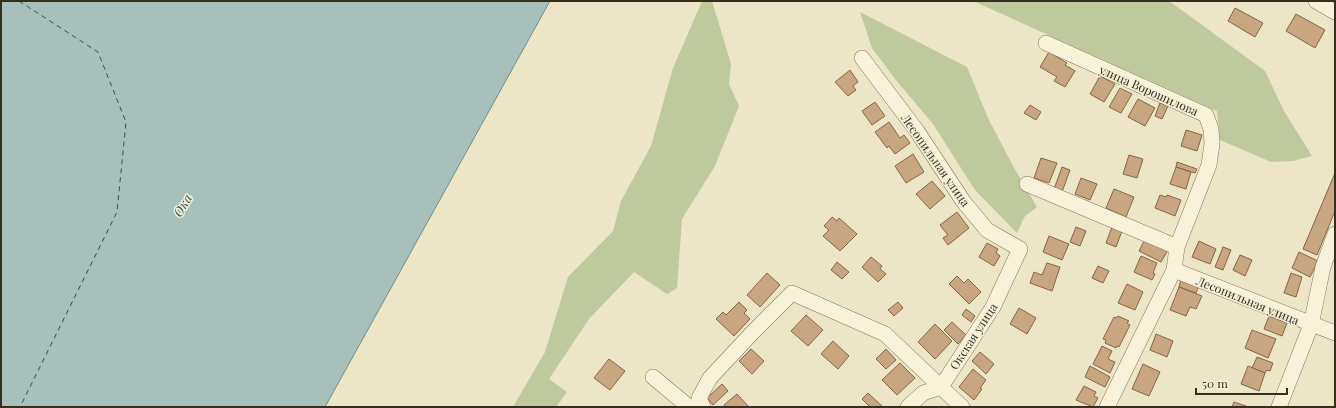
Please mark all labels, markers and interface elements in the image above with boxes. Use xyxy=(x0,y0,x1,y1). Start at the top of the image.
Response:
street label: улица Ворошилова xyxy=(1096,61,1201,119)
street label: Лесопильная улица xyxy=(897,110,974,209)
water label: Ока xyxy=(169,190,195,219)
street label: Лесопильная улица xyxy=(1193,272,1302,328)
street label: Окская улица xyxy=(946,300,1000,372)
scale bar xyxy=(1196,370,1287,396)
text: 50 m xyxy=(1202,375,1228,391)

